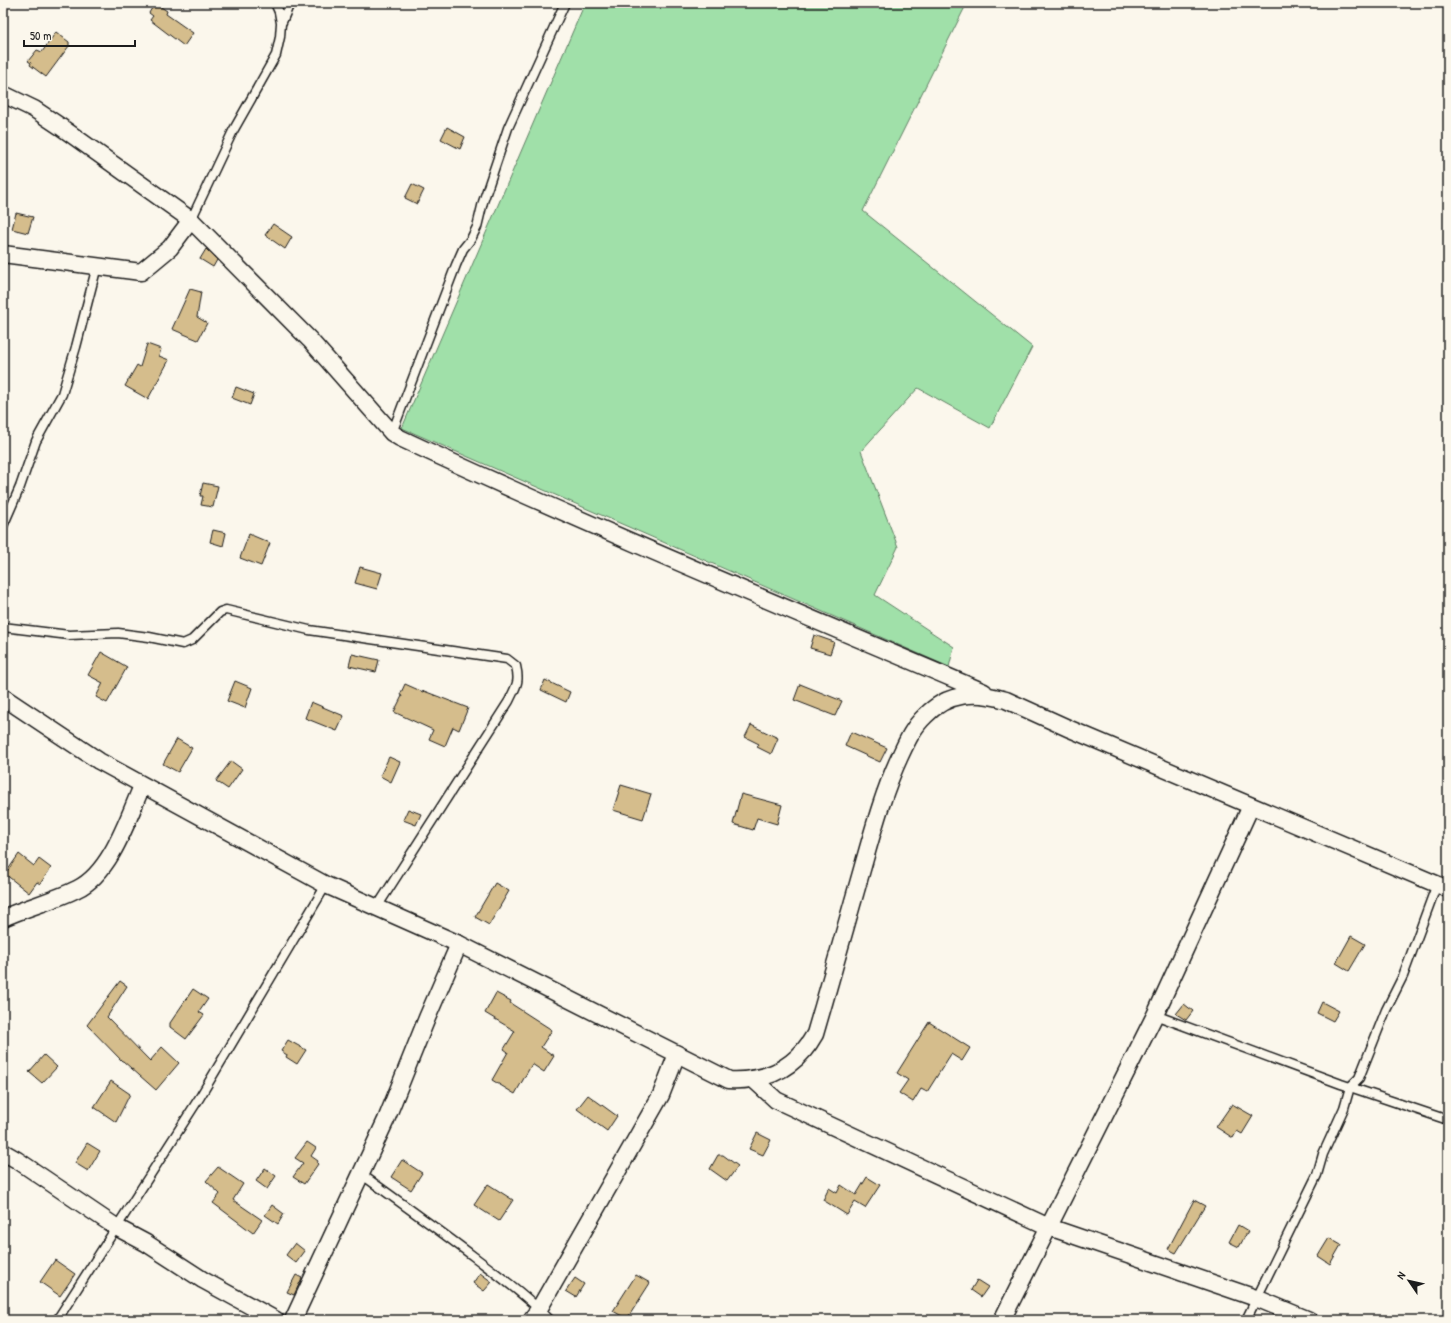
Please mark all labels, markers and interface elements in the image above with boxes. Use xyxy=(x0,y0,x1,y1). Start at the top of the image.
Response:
scale bar xyxy=(24,22,135,48)
text: 50 m xyxy=(30,27,51,44)
north arrow xyxy=(1389,1261,1429,1301)
text: N xyxy=(1393,1269,1408,1282)

